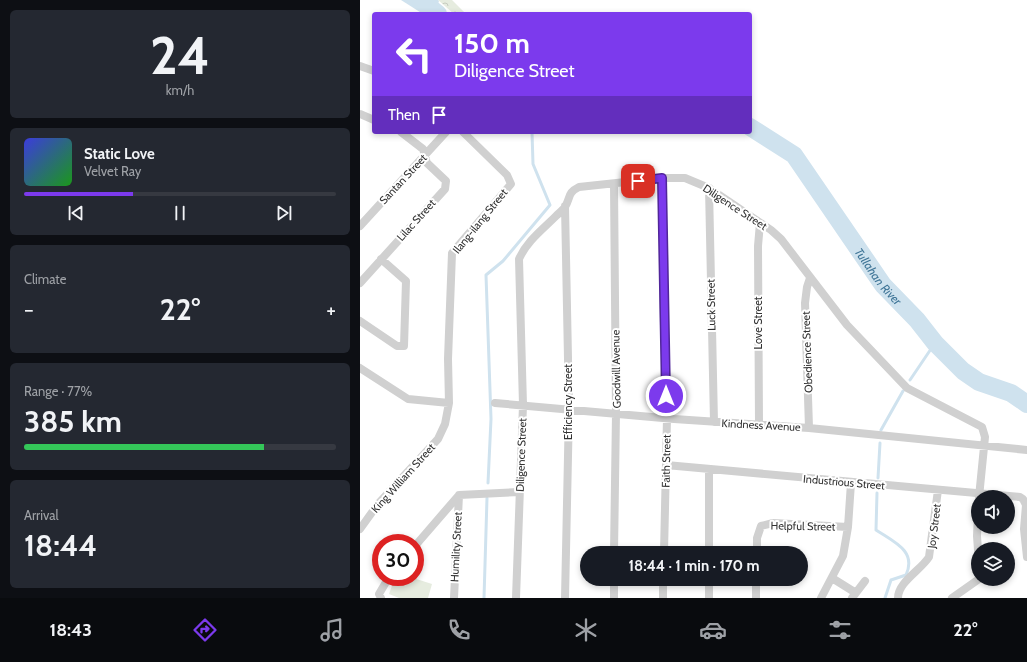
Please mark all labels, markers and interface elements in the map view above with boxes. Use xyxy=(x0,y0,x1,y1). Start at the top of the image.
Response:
text: 24 xyxy=(150,24,210,87)
text: 150 m xyxy=(454,26,530,60)
icon: left xyxy=(388,28,440,80)
text: Diligence Street xyxy=(454,60,575,82)
text: km/h xyxy=(166,82,194,98)
icon: arrive xyxy=(428,104,450,126)
text: Then xyxy=(388,106,420,124)
text: Static Love xyxy=(84,145,155,163)
street label: Santan Street xyxy=(376,151,430,207)
text: Velvet Ray xyxy=(84,163,141,179)
pin xyxy=(621,164,655,198)
icon: arrive xyxy=(627,170,649,192)
street label: Diligence Street xyxy=(700,181,770,233)
street label: Ilang-ilang Street xyxy=(450,186,511,256)
street label: Lilac Street xyxy=(394,196,439,244)
icon: previous xyxy=(65,202,87,224)
icon: pause xyxy=(169,202,191,224)
icon: next xyxy=(273,202,295,224)
water label: Tullahan River xyxy=(852,245,906,309)
text: Climate xyxy=(24,271,66,287)
street label: Luck Street xyxy=(704,279,718,331)
text: 22° xyxy=(160,291,200,328)
text: − xyxy=(24,296,34,323)
text: + xyxy=(326,296,336,323)
street label: Love Street xyxy=(751,296,765,350)
street label: Obedience Street xyxy=(799,311,815,393)
street label: Goodwill Avenue xyxy=(608,329,624,408)
street label: Efficiency Street xyxy=(561,364,575,440)
position arrow xyxy=(645,375,687,417)
text: Range · 77% xyxy=(24,383,92,399)
text: 385 km xyxy=(24,403,122,440)
street label: Kindness Avenue xyxy=(721,416,801,434)
street label: Diligence Street xyxy=(513,418,529,492)
street label: Faith Street xyxy=(659,434,673,488)
street label: King William Street xyxy=(368,440,438,516)
street label: Industrious Street xyxy=(803,471,886,493)
map controls xyxy=(971,490,1015,586)
button: sound xyxy=(971,490,1015,534)
street label: Joy Street xyxy=(924,503,944,550)
text: Arrival xyxy=(24,507,59,523)
street label: Humility Street xyxy=(447,511,465,582)
street label: Helpful Street xyxy=(771,518,836,534)
text: 18:44 xyxy=(24,527,97,564)
speed limit sign: 30 xyxy=(372,534,424,586)
button: layers xyxy=(971,542,1015,586)
text: 18:44 · 1 min · 170 m xyxy=(629,557,759,575)
icon: directions xyxy=(191,616,219,644)
icon: music xyxy=(318,616,346,644)
icon: phone xyxy=(445,616,473,644)
icon: climate xyxy=(572,616,600,644)
icon: car xyxy=(699,616,727,644)
icon: filters xyxy=(826,616,854,644)
text: 18:43 xyxy=(50,619,92,641)
text: 22° xyxy=(953,619,977,641)

